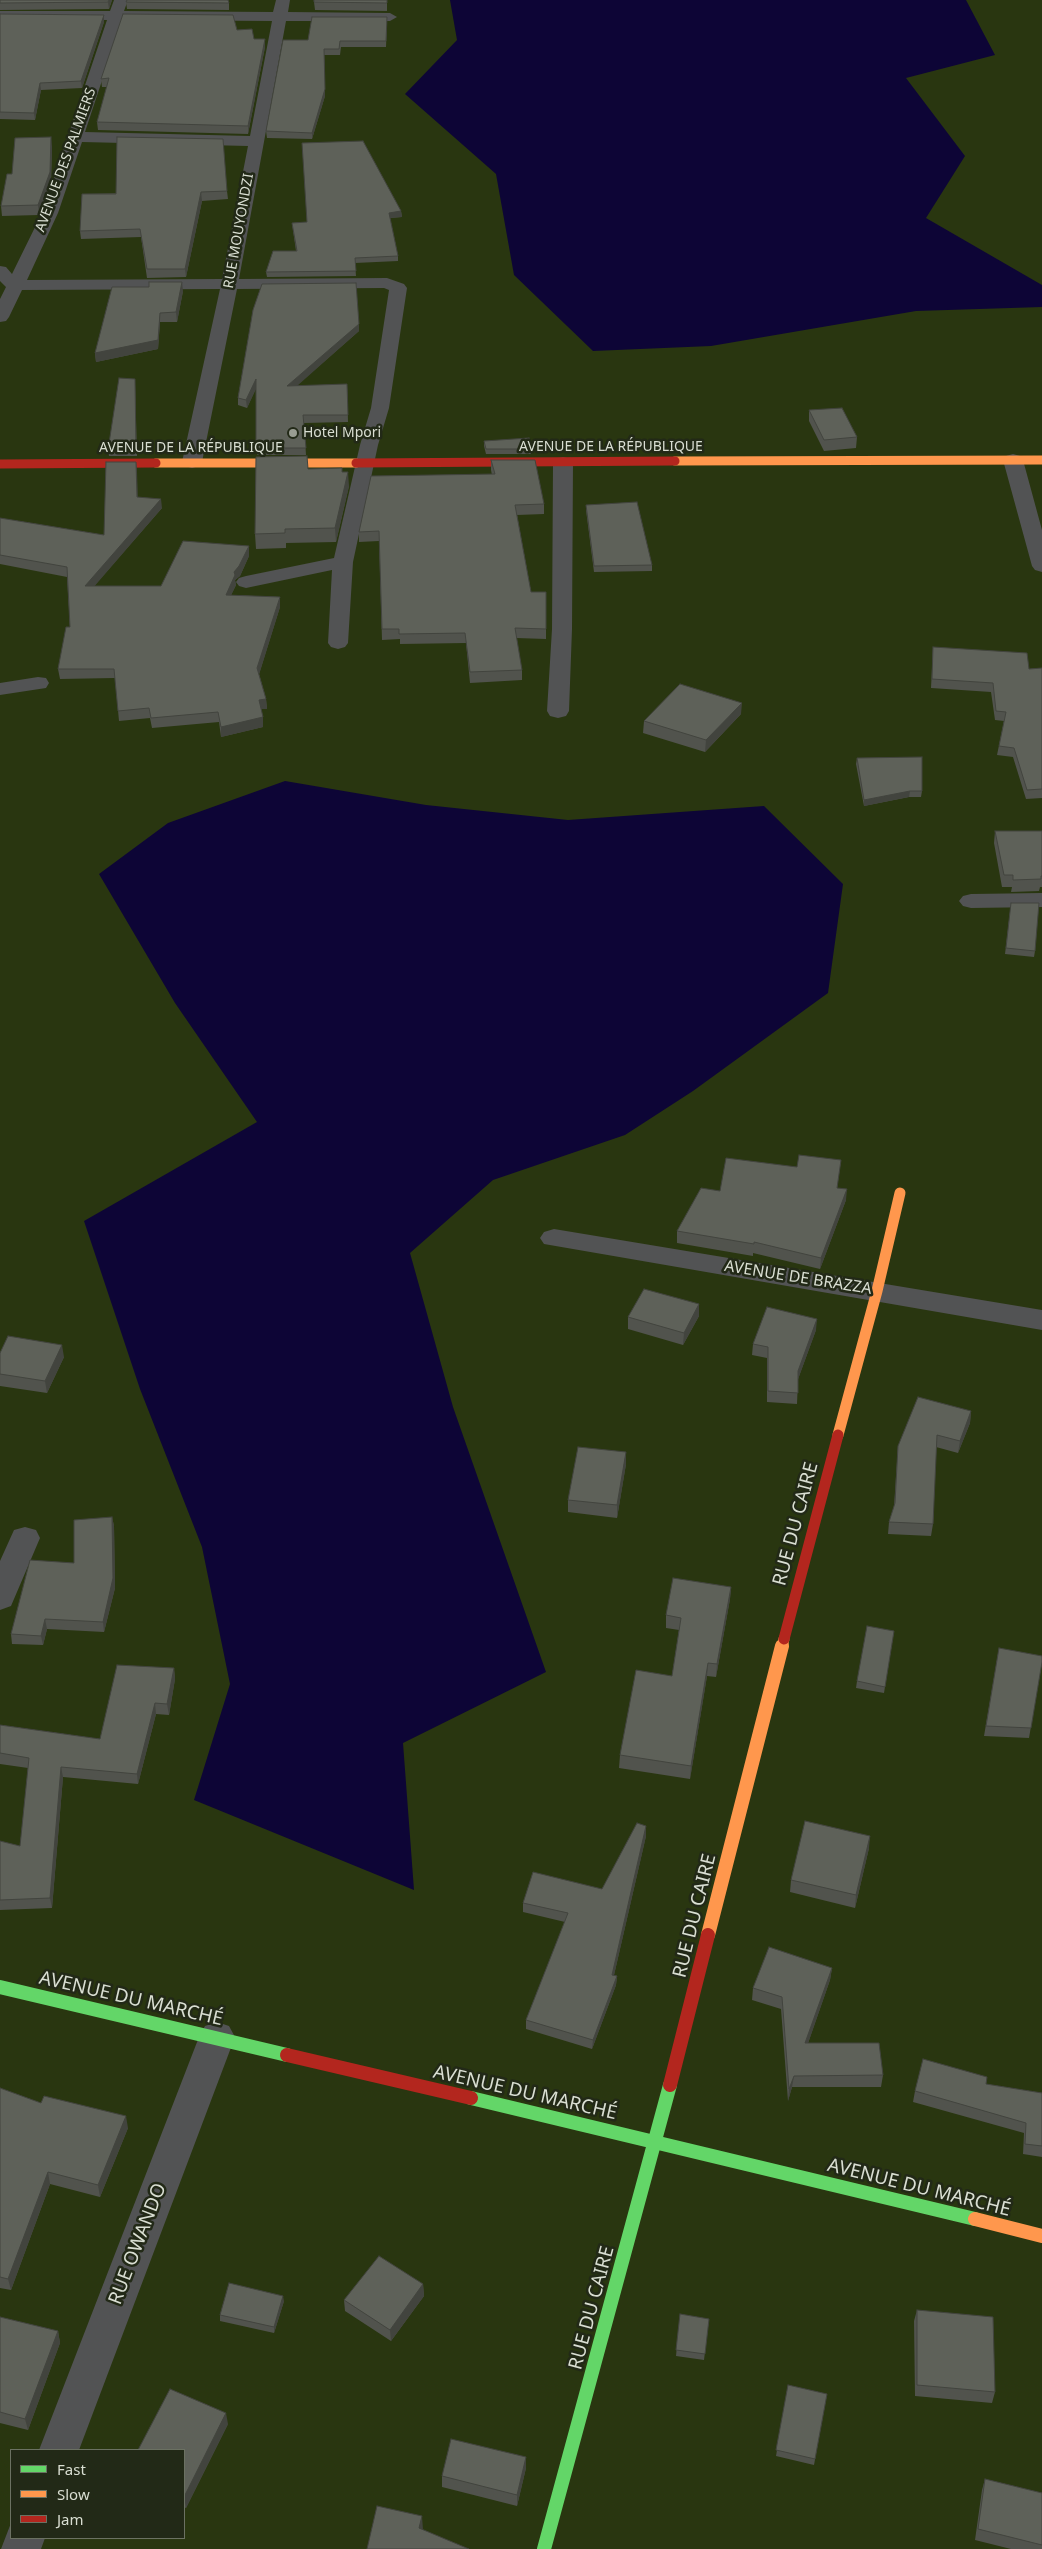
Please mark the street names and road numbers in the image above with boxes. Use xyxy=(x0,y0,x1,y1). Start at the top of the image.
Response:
street label: AVENUE DES PALMIERS xyxy=(32,86,100,234)
street label: RUE MOUYONDZI xyxy=(221,172,257,290)
street label: AVENUE DE LA RÉPUBLIQUE xyxy=(519,439,703,455)
street label: AVENUE DE LA RÉPUBLIQUE xyxy=(99,440,283,456)
street label: AVENUE DE BRAZZA xyxy=(723,1257,873,1299)
street label: RUE DU CAIRE xyxy=(769,1460,823,1588)
street label: RUE DU CAIRE xyxy=(669,1852,721,1980)
street label: AVENUE DU MARCHÉ xyxy=(37,1967,225,2031)
street label: AVENUE DU MARCHÉ xyxy=(431,2061,619,2125)
street label: AVENUE DU MARCHÉ xyxy=(825,2154,1013,2222)
street label: RUE OWANDO xyxy=(104,2180,172,2308)
street label: RUE DU CAIRE xyxy=(565,2244,619,2372)

